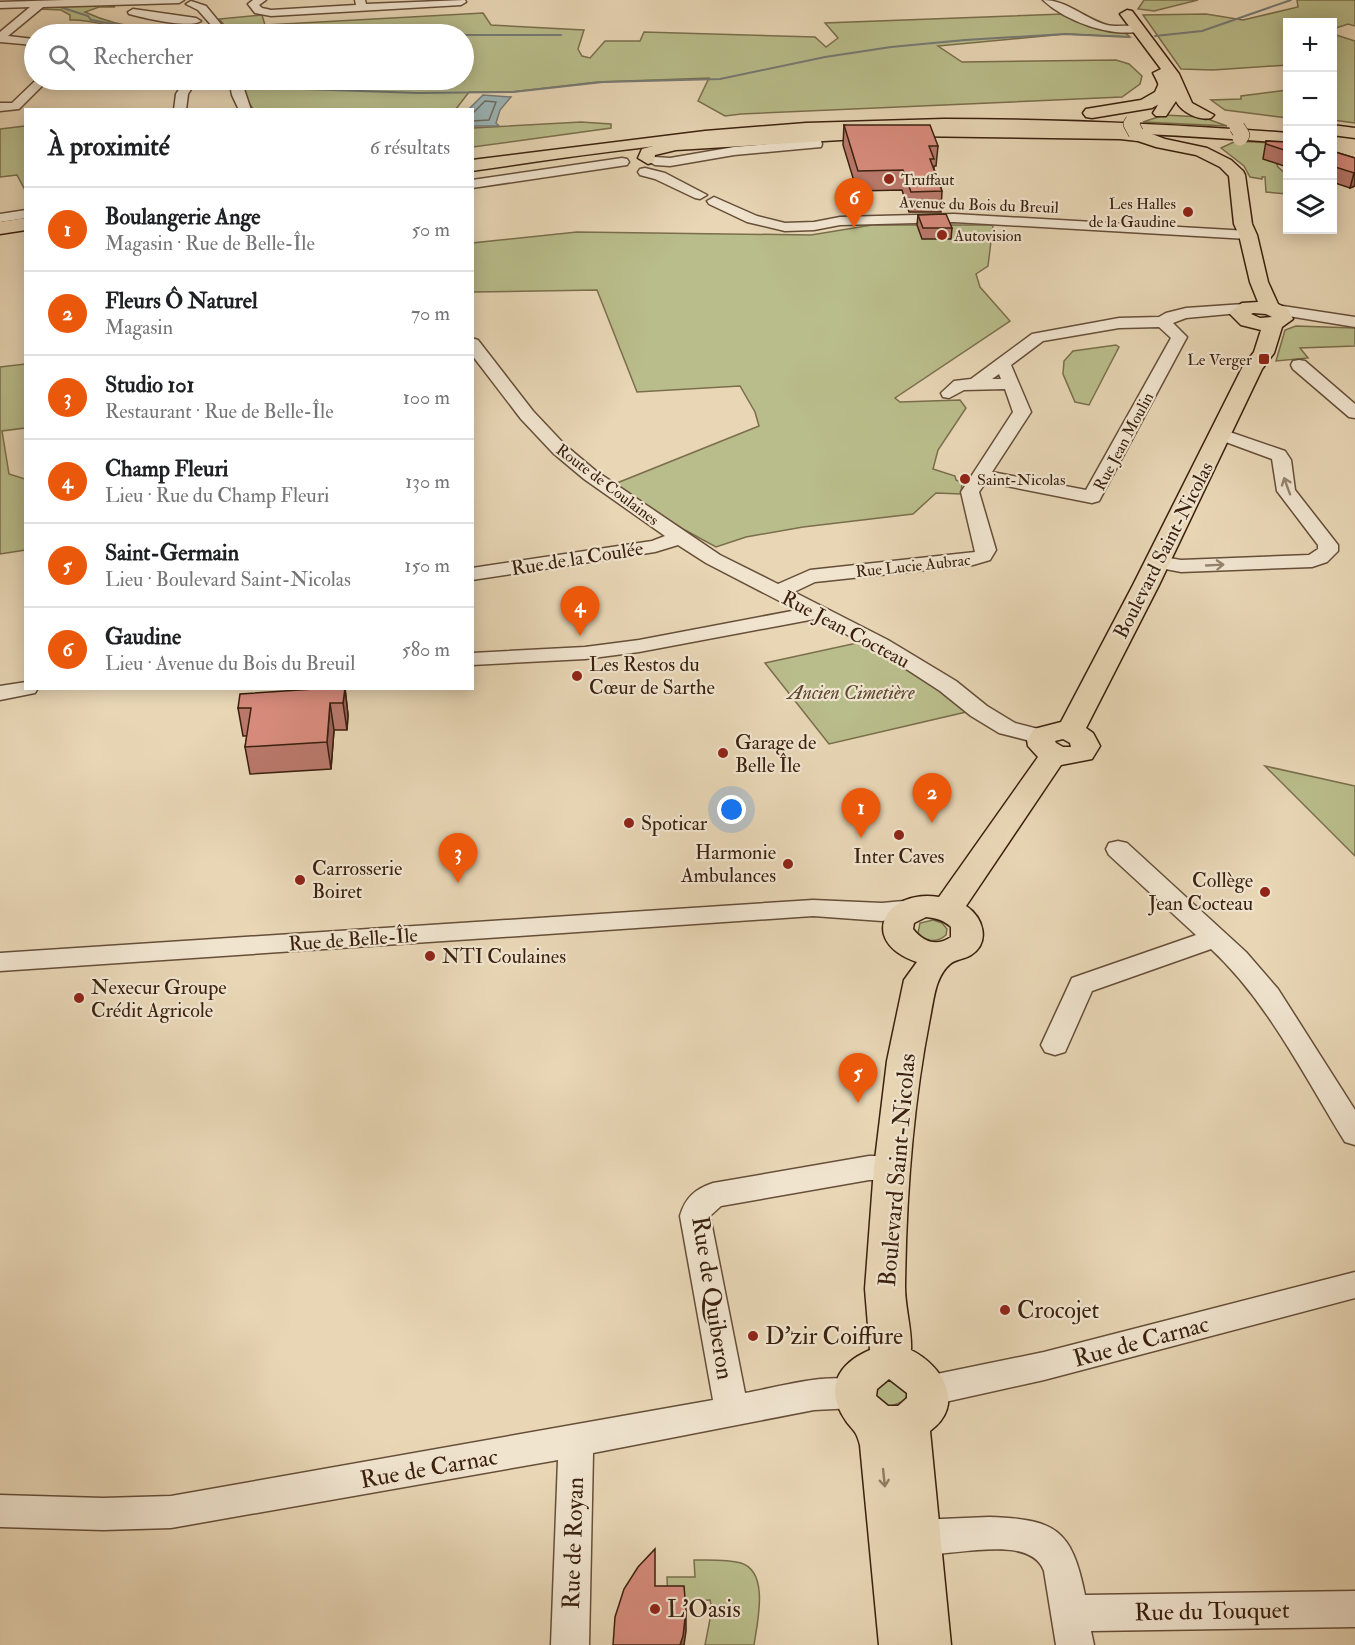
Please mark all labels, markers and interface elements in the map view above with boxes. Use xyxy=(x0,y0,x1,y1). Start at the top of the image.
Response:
map controls xyxy=(1283,18,1337,234)
button: + xyxy=(1283,18,1337,72)
search box xyxy=(24,24,474,90)
icon: search xyxy=(45,41,78,74)
text: Rechercher xyxy=(93,43,193,71)
button: − xyxy=(1283,72,1337,126)
button: locate xyxy=(1283,126,1337,180)
text: À proximité xyxy=(48,131,170,163)
text: 6 résultats xyxy=(370,135,450,160)
place label: Truffaut xyxy=(901,170,955,190)
marker: Truffaut xyxy=(882,172,896,186)
pin: 6 xyxy=(834,178,874,228)
button: layers xyxy=(1283,180,1337,234)
street label: Avenue du Bois du Breuil xyxy=(898,192,1059,218)
place label: Les Halles de la Gaudine xyxy=(1089,194,1176,232)
text: Boulangerie Ange xyxy=(105,203,261,231)
marker: Les Halles de la Gaudine xyxy=(1181,205,1195,219)
text: 1 xyxy=(64,217,71,242)
text: 50 m xyxy=(411,217,450,242)
place label: Autovision xyxy=(953,226,1022,246)
marker: Autovision xyxy=(935,228,949,242)
text: Magasin · Rue de Belle-Île xyxy=(105,231,315,256)
text: Fleurs Ô Naturel xyxy=(105,287,258,315)
text: 2 xyxy=(62,301,73,326)
text: 70 m xyxy=(411,301,450,326)
text: Magasin xyxy=(105,315,173,340)
place label: Le Verger xyxy=(1187,350,1252,370)
marker: Le Verger xyxy=(1257,352,1271,366)
text: Studio 101 xyxy=(105,371,194,399)
text: 3 xyxy=(64,385,71,410)
text: 100 m xyxy=(403,385,450,410)
street label: Rue Jean Moulin xyxy=(1090,389,1159,495)
text: Restaurant · Rue de Belle-Île xyxy=(105,399,334,424)
street label: Route de Coulaines xyxy=(552,440,663,530)
text: Champ Fleuri xyxy=(105,455,228,483)
street label: Boulevard Saint-Nicolas xyxy=(1108,457,1219,643)
text: 4 xyxy=(62,469,73,494)
text: 130 m xyxy=(405,469,450,494)
place label: Saint-Nicolas xyxy=(977,470,1065,490)
marker: Saint-Nicolas xyxy=(958,472,972,486)
one-way arrow xyxy=(1280,478,1291,496)
text: Lieu · Rue du Champ Fleuri xyxy=(105,483,329,508)
street label: Rue de la Coulée xyxy=(509,536,645,581)
text: Saint-Germain xyxy=(105,539,239,567)
street label: Rue Lucie Aubrac xyxy=(855,550,972,582)
text: 5 xyxy=(63,553,72,578)
text: 150 m xyxy=(404,553,450,578)
one-way arrow xyxy=(1204,559,1224,571)
text: Lieu · Boulevard Saint-Nicolas xyxy=(105,567,351,592)
street label: Rue Jean Cocteau xyxy=(777,585,914,674)
pin: 4 xyxy=(560,586,600,636)
text: Gaudine xyxy=(105,623,181,651)
text: 6 xyxy=(62,637,73,662)
text: 580 m xyxy=(402,637,450,662)
text: Lieu · Avenue du Bois du Breuil xyxy=(105,651,355,676)
place label: Les Restos du Cœur de Sarthe xyxy=(589,652,715,700)
marker: Les Restos du Cœur de Sarthe xyxy=(570,669,584,683)
park label: Ancien Cimetière xyxy=(785,680,915,705)
place label: Garage de Belle Île xyxy=(735,730,816,778)
marker: Garage de Belle Île xyxy=(716,746,730,760)
pin: 2 xyxy=(912,774,952,823)
pin: 1 xyxy=(842,788,880,838)
your location xyxy=(717,795,746,824)
place label: Spoticar xyxy=(641,811,708,837)
marker: Spoticar xyxy=(622,816,636,830)
marker: Inter Caves xyxy=(892,828,906,842)
pin: 3 xyxy=(438,834,478,883)
place label: Harmonie Ambulances xyxy=(680,840,776,888)
place label: Inter Caves xyxy=(854,844,945,869)
place label: Carrosserie Boiret xyxy=(312,856,402,904)
marker: Harmonie Ambulances xyxy=(781,857,795,871)
place label: Collège Jean Cocteau xyxy=(1147,868,1253,916)
marker: Carrosserie Boiret xyxy=(293,873,307,887)
marker: Collège Jean Cocteau xyxy=(1258,885,1272,899)
street label: Rue de Belle-Île xyxy=(288,922,418,956)
place label: NTI Coulaines xyxy=(442,944,566,969)
marker: NTI Coulaines xyxy=(423,949,437,963)
place label: Nexecur Groupe Crédit Agricole xyxy=(91,975,227,1023)
marker: Nexecur Groupe Crédit Agricole xyxy=(72,991,86,1005)
street label: Boulevard Saint-Nicolas xyxy=(872,1052,923,1288)
pin: 5 xyxy=(838,1054,878,1103)
street label: Rue de Quiberon xyxy=(684,1214,741,1382)
place label: Crocojet xyxy=(1017,1295,1100,1326)
marker: Crocojet xyxy=(998,1303,1012,1317)
street label: Rue de Carnac xyxy=(1070,1308,1213,1375)
place label: D'zir Coiffure xyxy=(765,1321,903,1352)
marker: D'zir Coiffure xyxy=(746,1329,760,1343)
street label: Rue de Carnac xyxy=(358,1441,501,1496)
one-way arrow xyxy=(879,1467,890,1487)
street label: Rue de Royan xyxy=(556,1476,591,1610)
place label: L'Oasis xyxy=(667,1594,741,1625)
street label: Rue du Touquet xyxy=(1134,1595,1290,1628)
marker: L'Oasis xyxy=(648,1602,662,1616)

